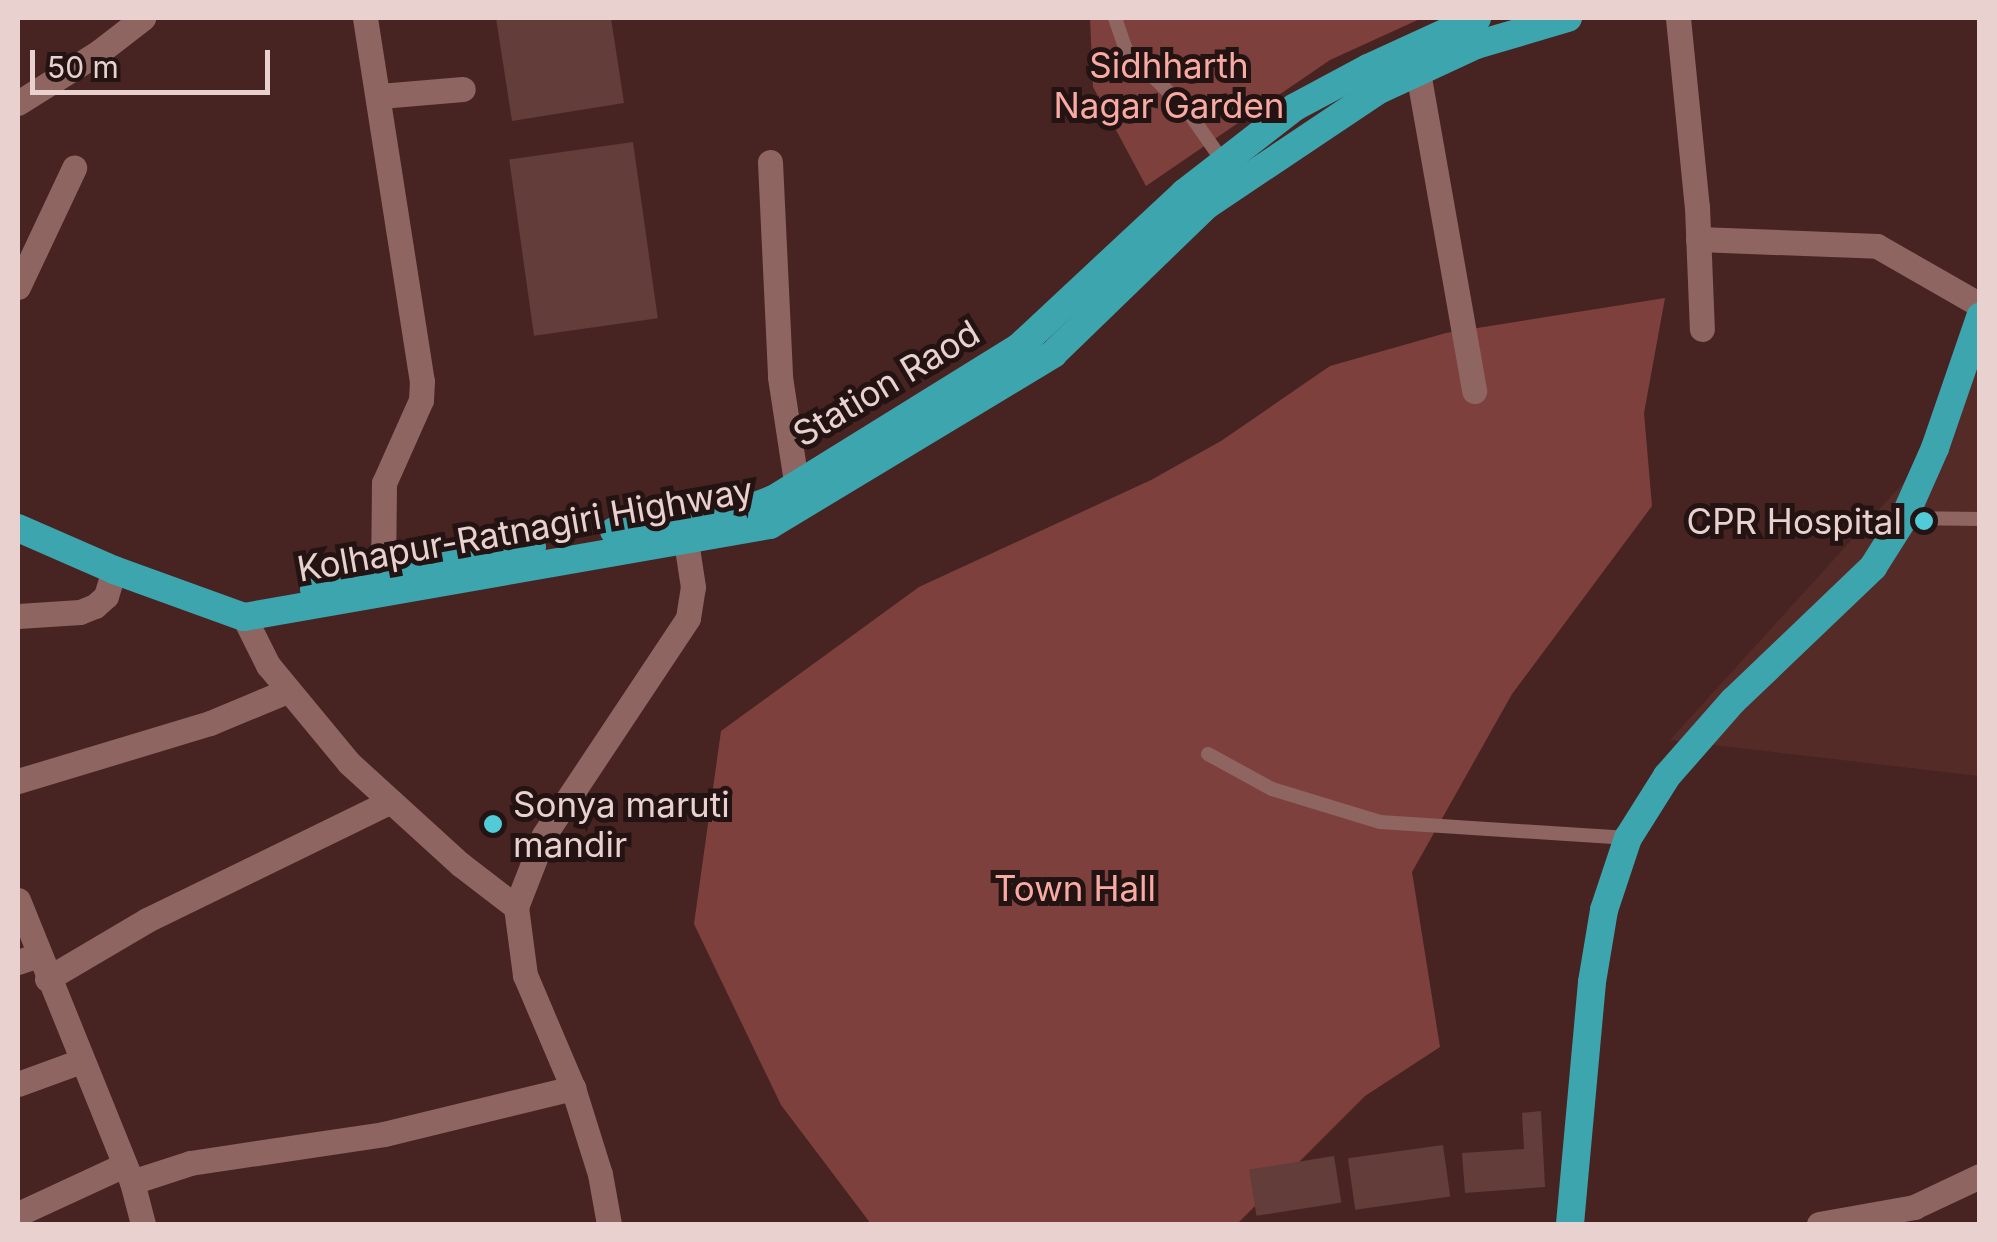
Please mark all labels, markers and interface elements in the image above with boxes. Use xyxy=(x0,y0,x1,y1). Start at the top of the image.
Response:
scale bar xyxy=(35,30,275,92)
park label: Sidhharth Nagar Garden xyxy=(1053,44,1285,126)
text: 50 m xyxy=(47,49,119,85)
street label: Station Raod xyxy=(785,311,987,455)
street label: Kolhapur-Ratnagiri Highway xyxy=(294,468,756,590)
place label: CPR Hospital xyxy=(1687,500,1902,542)
marker: CPR Hospital xyxy=(1911,508,1937,534)
place label: Sonya maruti mandir xyxy=(513,783,730,865)
marker: Sonya maruti mandir xyxy=(482,813,504,835)
park label: Town Hall xyxy=(994,867,1156,909)

